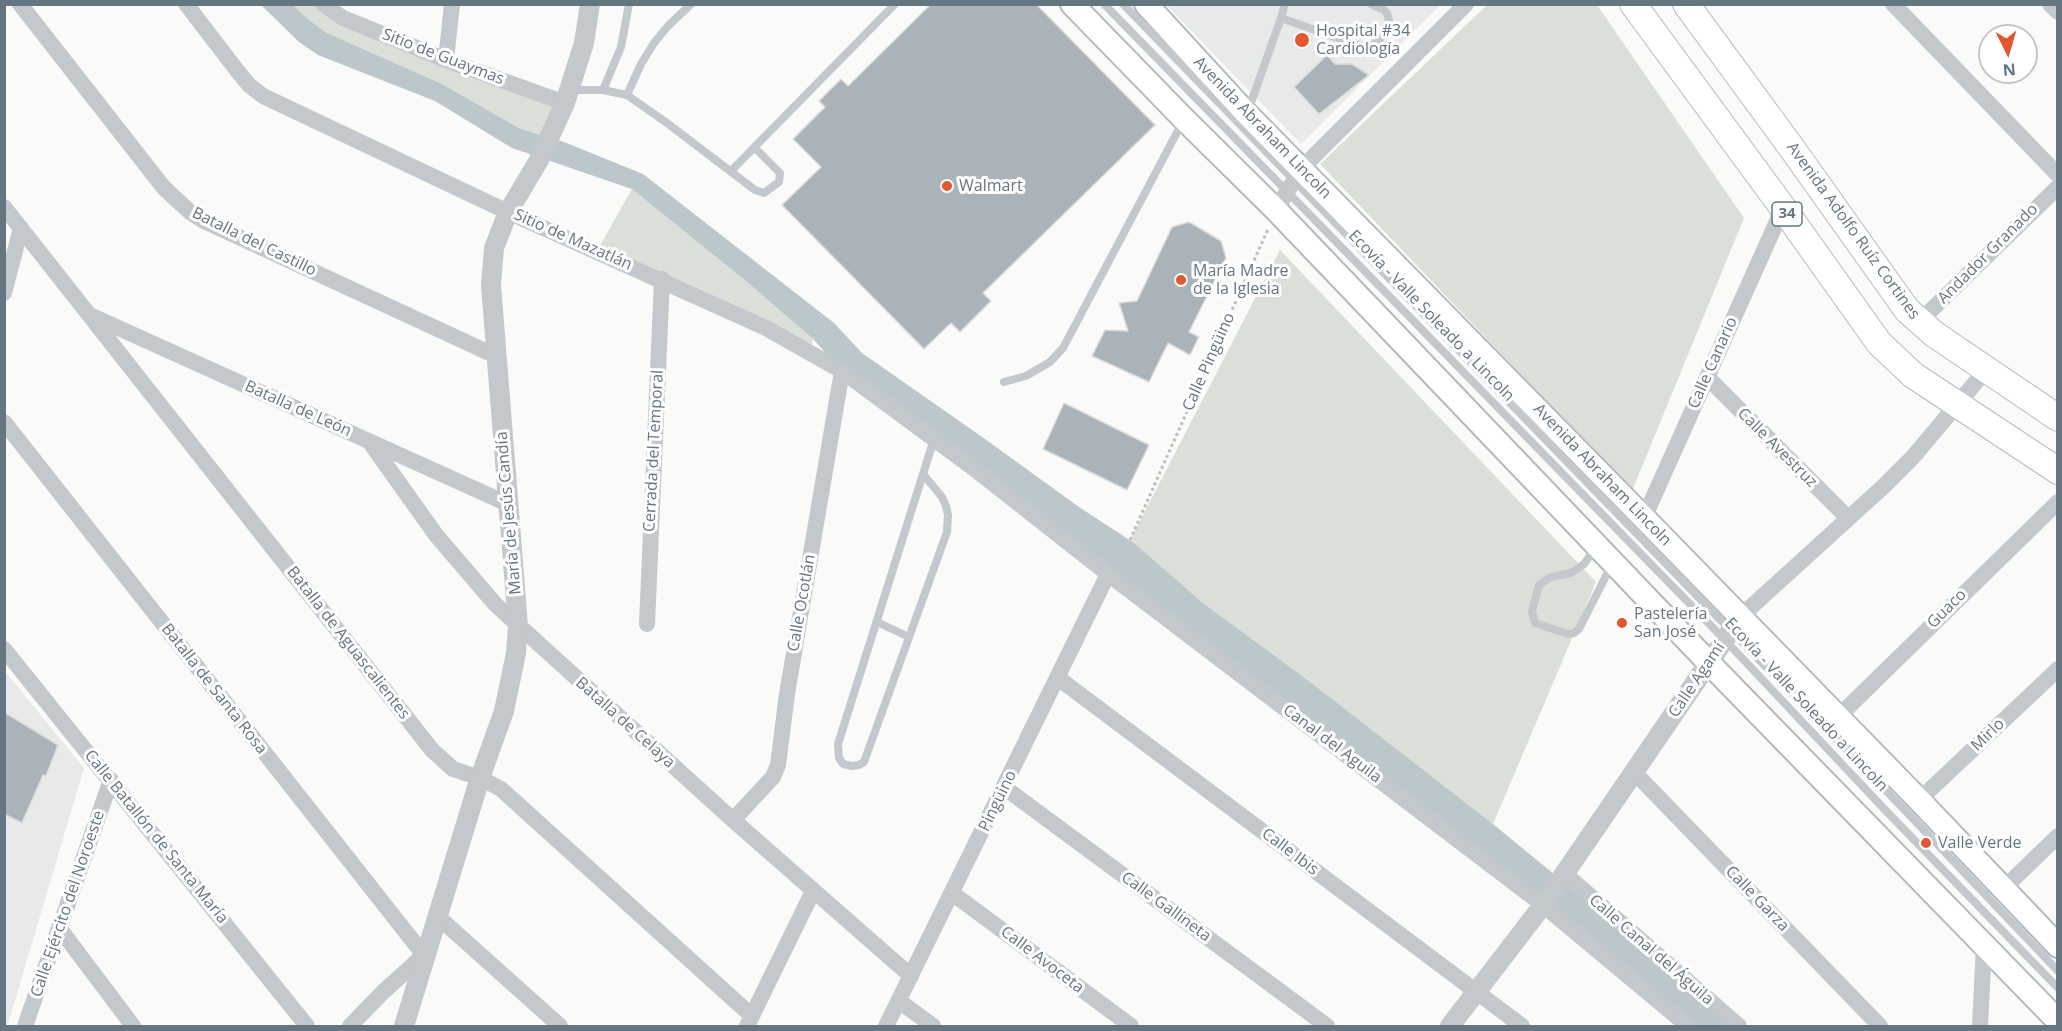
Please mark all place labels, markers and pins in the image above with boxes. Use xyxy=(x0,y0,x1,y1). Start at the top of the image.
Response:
place label: Hospital #34 Cardiología xyxy=(1316,21,1410,59)
marker: Hospital #34 Cardiología xyxy=(1293,31,1311,49)
place label: Walmart xyxy=(959,176,1023,196)
marker: Walmart xyxy=(940,179,954,193)
place label: María Madre de la Iglesia xyxy=(1193,261,1288,299)
marker: María Madre de la Iglesia xyxy=(1174,273,1188,287)
place label: Pastelería San José xyxy=(1634,604,1707,642)
marker: Pastelería San José xyxy=(1615,616,1629,630)
place label: Valle Verde xyxy=(1938,833,2021,853)
marker: Valle Verde xyxy=(1919,836,1933,850)

